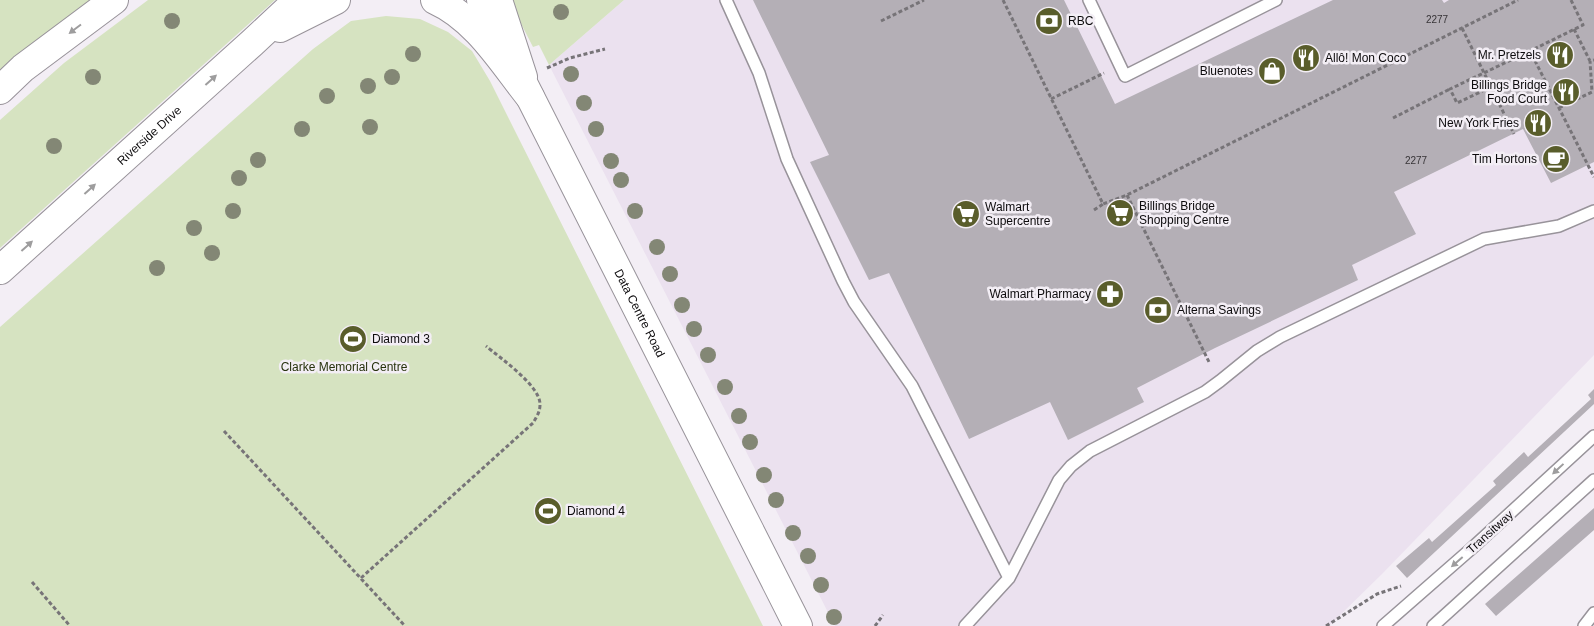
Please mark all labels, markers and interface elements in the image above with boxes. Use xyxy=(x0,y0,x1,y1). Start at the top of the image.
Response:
bank icon: RBC xyxy=(1034,6,1064,36)
place label: RBC xyxy=(1068,14,1094,28)
house number: 2277 xyxy=(1426,14,1449,25)
one-way arrow xyxy=(69,24,82,35)
restaurant icon: Mr. Pretzels xyxy=(1545,40,1575,70)
restaurant icon: Allô! Mon Coco xyxy=(1291,43,1321,73)
place label: Mr. Pretzels xyxy=(1478,48,1541,62)
place label: Allô! Mon Coco xyxy=(1325,51,1407,65)
shop icon: Bluenotes xyxy=(1257,56,1287,86)
place label: Bluenotes xyxy=(1200,64,1253,78)
one-way arrow xyxy=(205,74,217,86)
restaurant icon: Billings Bridge Food Court xyxy=(1551,77,1581,107)
place label: Billings Bridge Food Court xyxy=(1471,78,1548,106)
street label: Riverside Drive xyxy=(114,103,185,168)
restaurant icon: New York Fries xyxy=(1523,108,1553,138)
place label: New York Fries xyxy=(1438,116,1519,130)
cafe icon: Tim Hortons xyxy=(1541,144,1571,174)
place label: Tim Hortons xyxy=(1472,152,1537,166)
house number: 2277 xyxy=(1405,155,1428,166)
one-way arrow xyxy=(84,183,96,195)
supermarket icon: Billings Bridge Shopping Centre xyxy=(1105,198,1135,228)
supermarket icon: Walmart Supercentre xyxy=(951,199,981,229)
place label: Billings Bridge Shopping Centre xyxy=(1139,199,1229,227)
place label: Walmart Supercentre xyxy=(985,200,1051,228)
one-way arrow xyxy=(21,240,33,252)
street label: Data Centre Road xyxy=(611,267,668,360)
pharmacy icon: Walmart Pharmacy xyxy=(1095,279,1125,309)
place label: Walmart Pharmacy xyxy=(989,287,1091,301)
bank icon: Alterna Savings xyxy=(1143,295,1173,325)
place label: Alterna Savings xyxy=(1177,303,1261,317)
sports icon: Diamond 3 xyxy=(338,324,368,354)
place label: Diamond 3 xyxy=(372,332,430,346)
park label: Clarke Memorial Centre xyxy=(281,360,408,374)
one-way arrow xyxy=(1553,463,1565,475)
sports icon: Diamond 4 xyxy=(533,496,563,526)
place label: Diamond 4 xyxy=(567,504,625,518)
street label: Transitway xyxy=(1464,508,1516,556)
one-way arrow xyxy=(1451,556,1463,568)

